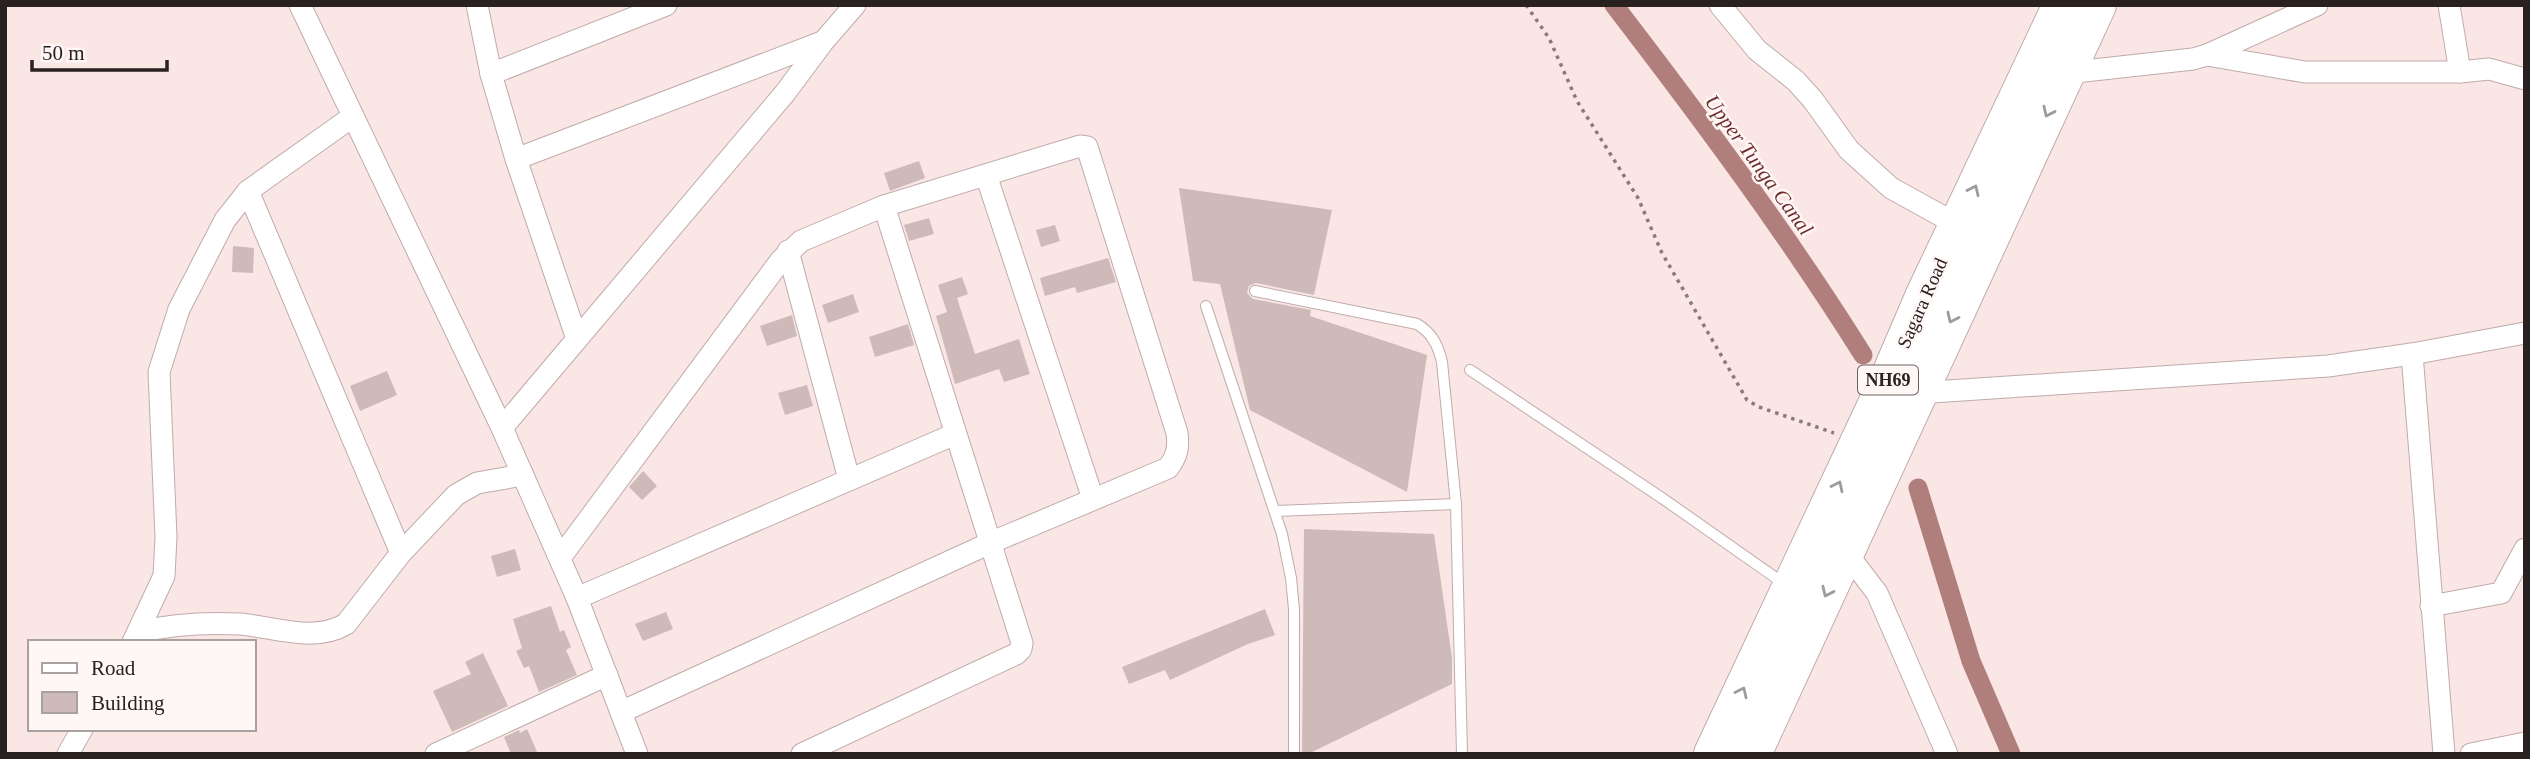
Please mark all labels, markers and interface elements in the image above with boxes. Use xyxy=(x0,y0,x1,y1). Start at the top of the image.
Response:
scale bar xyxy=(32,28,166,72)
text: 50 m xyxy=(42,41,85,65)
water label: Upper Tunga Canal xyxy=(1700,90,1818,240)
one-way arrow xyxy=(2042,105,2056,117)
one-way arrow xyxy=(1966,185,1980,197)
street label: Sagara Road xyxy=(1893,254,1951,351)
one-way arrow xyxy=(1947,311,1961,323)
road number: NH69 xyxy=(1858,366,1918,394)
one-way arrow xyxy=(1830,481,1844,493)
one-way arrow xyxy=(1821,584,1835,597)
legend xyxy=(28,640,256,731)
text: Road xyxy=(91,656,136,680)
one-way arrow xyxy=(1734,687,1748,699)
text: Building xyxy=(91,691,165,715)

